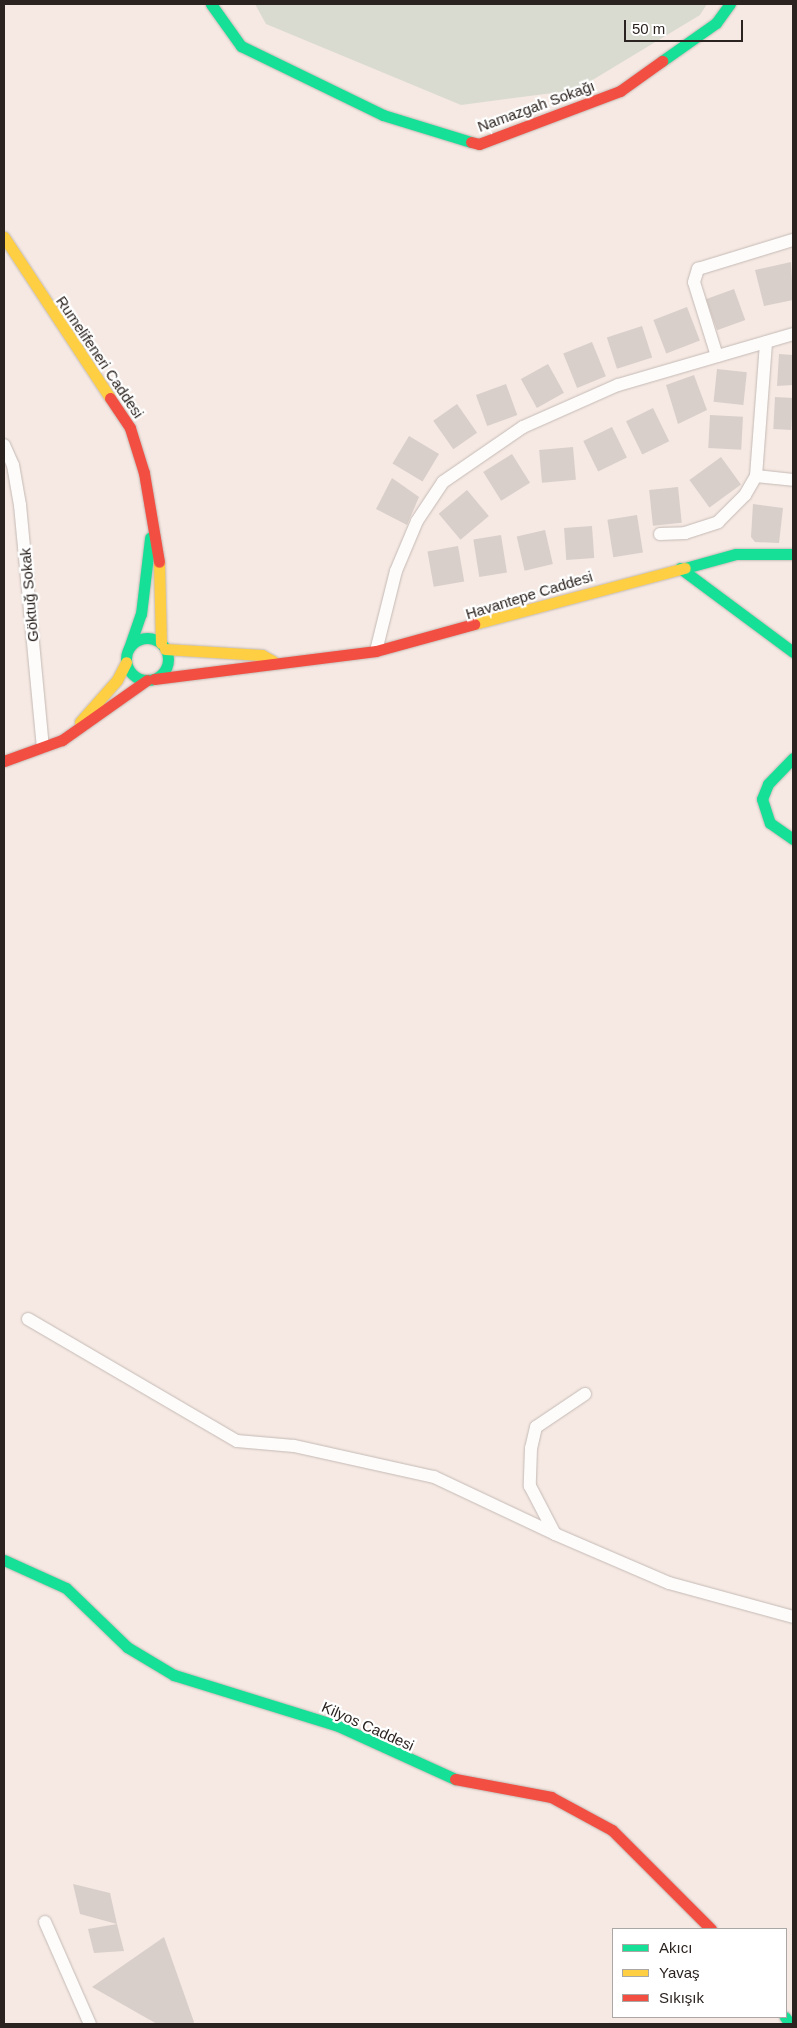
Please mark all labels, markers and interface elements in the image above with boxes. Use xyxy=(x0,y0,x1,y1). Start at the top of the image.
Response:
scale bar xyxy=(627,10,746,42)
text: 50 m xyxy=(632,20,665,37)
street label: Namazgah Sokağı xyxy=(475,76,597,136)
street label: Rumelifeneri Caddesi xyxy=(52,293,148,421)
street label: Göktuğ Sokak xyxy=(16,547,42,643)
street label: Havantepe Caddesi xyxy=(463,567,595,623)
street label: Kilyos Caddesi xyxy=(319,1698,417,1754)
legend xyxy=(612,1928,787,2018)
text: Akıcı xyxy=(659,1939,692,1956)
text: Yavaş xyxy=(659,1964,700,1981)
text: Sıkışık xyxy=(659,1989,704,2006)

